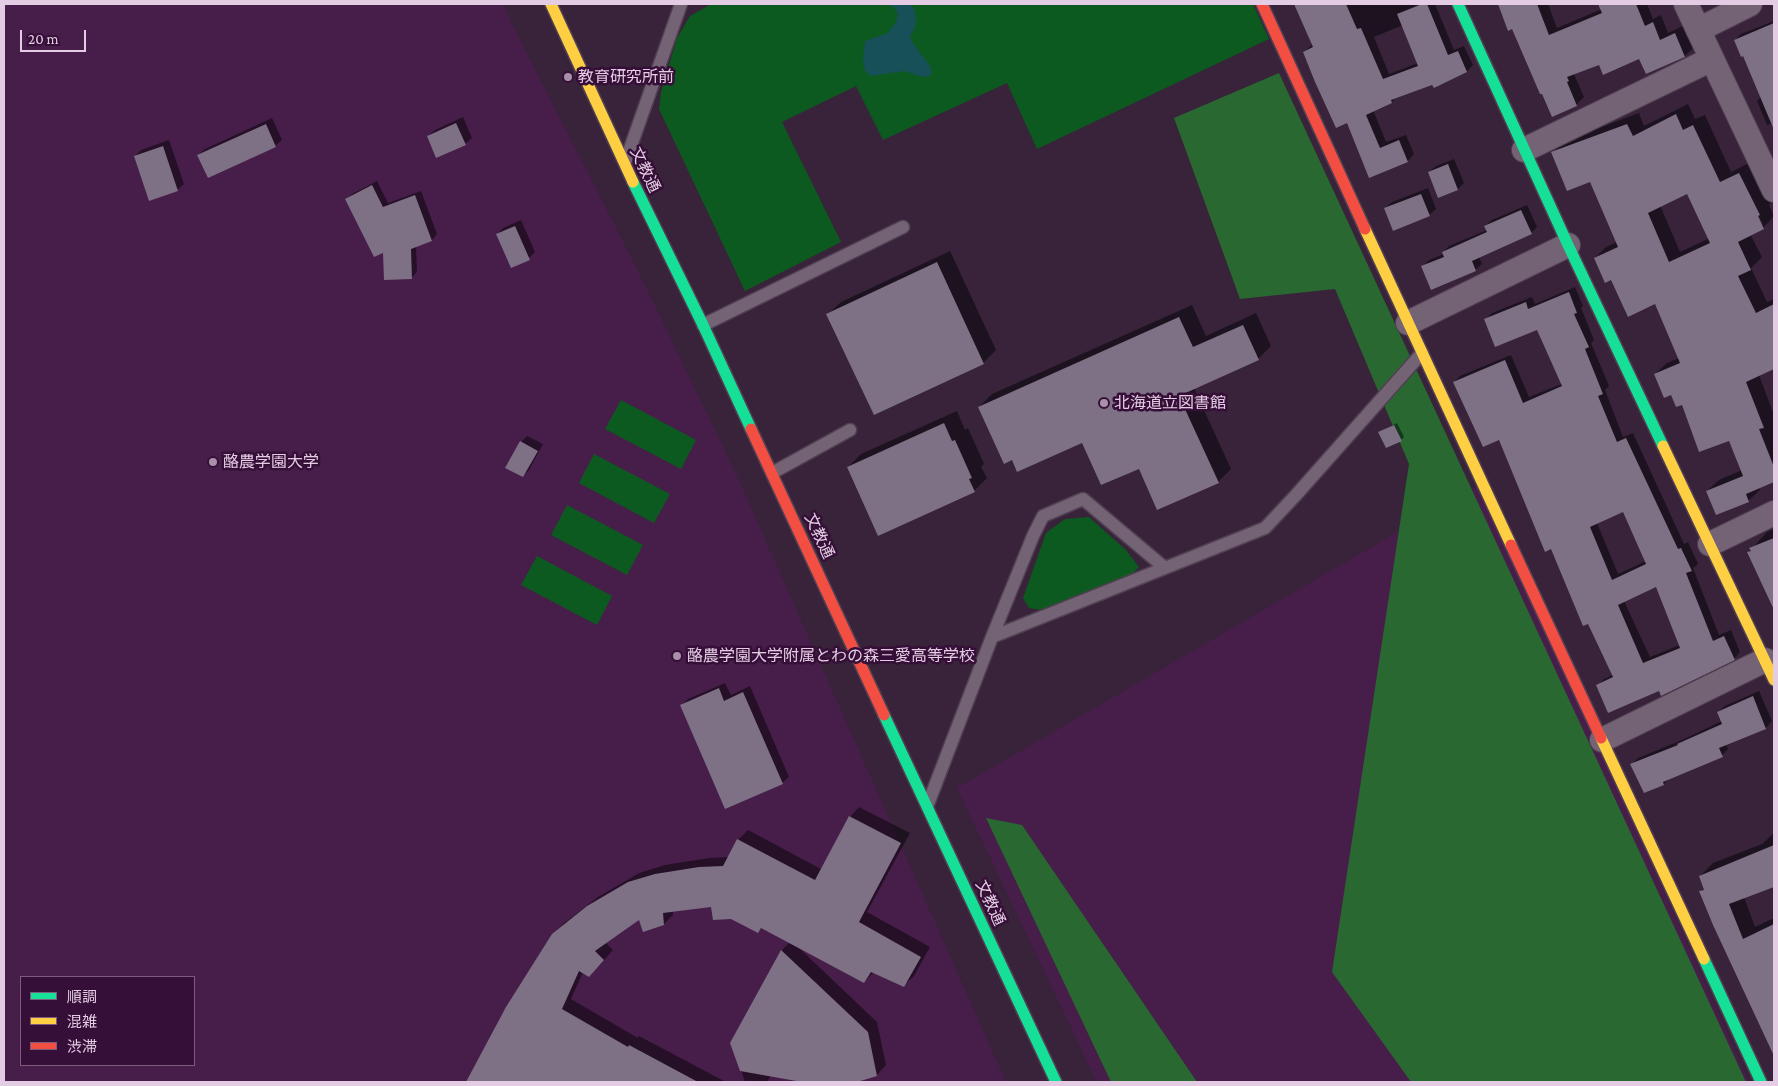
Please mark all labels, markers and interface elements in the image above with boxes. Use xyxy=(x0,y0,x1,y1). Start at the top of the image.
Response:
scale bar xyxy=(22,20,89,52)
text: 20 m xyxy=(28,31,59,47)
place label: 教育研究所前 xyxy=(578,67,674,87)
marker: 教育研究所前 xyxy=(562,71,574,83)
street label: 文教通 xyxy=(626,144,664,196)
place label: 北海道立図書館 xyxy=(1114,393,1226,413)
marker: 北海道立図書館 xyxy=(1098,397,1110,409)
place label: 酪農学園大学 xyxy=(223,452,319,472)
marker: 酪農学園大学 xyxy=(207,456,219,468)
street label: 文教通 xyxy=(800,510,838,562)
place label: 酪農学園大学附属とわの森三愛高等学校 xyxy=(687,646,975,666)
marker: 酪農学園大学附属とわの森三愛高等学校 xyxy=(671,650,683,662)
street label: 文教通 xyxy=(971,877,1009,929)
legend xyxy=(20,976,195,1066)
text: 順調 xyxy=(67,989,97,1005)
text: 混雑 xyxy=(67,1014,97,1030)
text: 渋滞 xyxy=(67,1039,97,1055)

